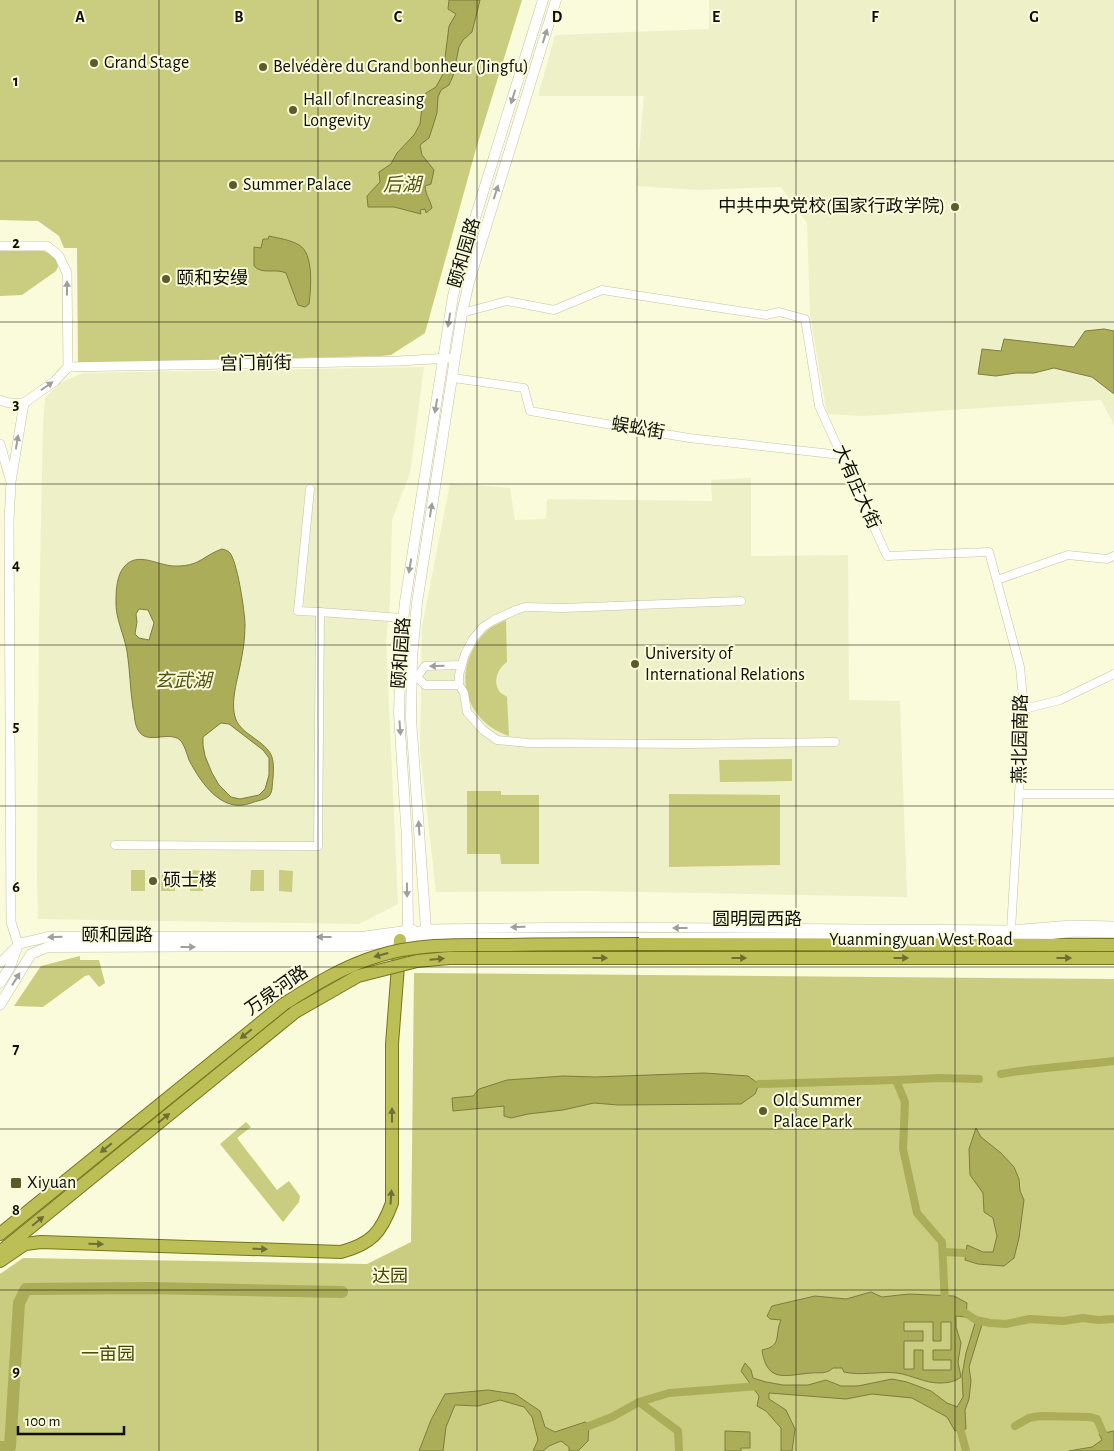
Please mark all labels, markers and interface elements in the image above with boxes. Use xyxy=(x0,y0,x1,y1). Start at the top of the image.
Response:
text: A xyxy=(75,9,85,25)
text: B xyxy=(234,9,244,25)
text: C xyxy=(394,9,403,25)
text: D xyxy=(552,9,563,25)
text: E xyxy=(712,9,720,25)
text: F xyxy=(871,9,879,25)
text: G xyxy=(1029,9,1039,25)
one-way arrow xyxy=(541,29,549,44)
place label: Grand Stage xyxy=(104,54,189,72)
marker: Grand Stage xyxy=(88,57,100,69)
place label: Belvédère du Grand bonheur (Jingfu) xyxy=(273,58,529,76)
marker: Belvédère du Grand bonheur (Jingfu) xyxy=(257,61,269,73)
text: 1 xyxy=(13,73,19,89)
one-way arrow xyxy=(509,89,517,104)
place label: Hall of Increasing Longevity xyxy=(303,91,424,130)
marker: Hall of Increasing Longevity xyxy=(287,104,299,116)
water label: 后湖 xyxy=(383,175,424,195)
place label: Summer Palace xyxy=(243,176,351,194)
marker: Summer Palace xyxy=(227,179,239,191)
one-way arrow xyxy=(493,184,501,199)
place label: 中共中央党校(国家行政学院) xyxy=(718,196,945,216)
marker: 中共中央党校(国家行政学院) xyxy=(949,201,961,213)
street label: 颐和园路 xyxy=(445,215,484,290)
text: 2 xyxy=(12,235,20,251)
place label: 颐和安缦 xyxy=(176,268,248,288)
marker: 颐和安缦 xyxy=(160,273,172,285)
one-way arrow xyxy=(63,280,71,296)
one-way arrow xyxy=(445,312,453,328)
street label: 宫门前街 xyxy=(220,352,292,374)
one-way arrow xyxy=(41,381,54,391)
text: 3 xyxy=(13,396,20,412)
one-way arrow xyxy=(431,398,439,414)
street label: 蜈蚣街 xyxy=(610,413,666,443)
one-way arrow xyxy=(14,434,22,450)
street label: 大有庄大街 xyxy=(829,441,884,532)
one-way arrow xyxy=(428,501,436,517)
text: 4 xyxy=(12,557,20,573)
one-way arrow xyxy=(406,559,414,575)
street label: 颐和园路 xyxy=(389,616,413,690)
place label: University of International Relations xyxy=(645,645,805,684)
marker: University of International Relations xyxy=(629,658,641,670)
one-way arrow xyxy=(429,662,445,670)
water label: 玄武湖 xyxy=(154,670,214,691)
street label: 燕北园南路 xyxy=(1009,694,1031,784)
text: 5 xyxy=(13,718,20,734)
one-way arrow xyxy=(396,720,404,736)
one-way arrow xyxy=(414,820,422,836)
place label: 硕士楼 xyxy=(163,870,217,890)
marker: 硕士楼 xyxy=(147,875,159,887)
text: 6 xyxy=(12,879,20,895)
one-way arrow xyxy=(403,883,411,899)
street label: 圆明园西路 xyxy=(712,909,802,929)
one-way arrow xyxy=(510,923,526,931)
one-way arrow xyxy=(672,924,688,932)
street label: 颐和园路 xyxy=(81,925,153,945)
street label: Yuanmingyuan West Road xyxy=(829,931,1013,949)
one-way arrow xyxy=(47,933,63,941)
one-way arrow xyxy=(316,933,332,941)
one-way arrow xyxy=(180,943,196,951)
one-way arrow xyxy=(374,951,389,959)
one-way arrow xyxy=(592,954,608,962)
one-way arrow xyxy=(731,954,747,962)
one-way arrow xyxy=(893,954,909,962)
one-way arrow xyxy=(1056,954,1072,962)
one-way arrow xyxy=(430,955,446,963)
street label: 万泉河路 xyxy=(241,961,312,1019)
one-way arrow xyxy=(11,973,20,986)
one-way arrow xyxy=(240,1029,253,1040)
text: 7 xyxy=(13,1041,20,1057)
place label: Old Summer Palace Park xyxy=(773,1092,862,1131)
marker: Old Summer Palace Park xyxy=(757,1105,769,1117)
one-way arrow xyxy=(388,1107,396,1123)
one-way arrow xyxy=(157,1113,170,1124)
one-way arrow xyxy=(100,1142,113,1153)
place label: Xiyuan xyxy=(27,1174,76,1192)
marker: Xiyuan xyxy=(9,1176,23,1190)
one-way arrow xyxy=(388,1189,396,1205)
text: 8 xyxy=(12,1202,20,1218)
one-way arrow xyxy=(31,1215,44,1226)
one-way arrow xyxy=(88,1240,104,1248)
one-way arrow xyxy=(252,1246,268,1254)
park label: 达园 xyxy=(372,1267,408,1286)
park label: 一亩园 xyxy=(81,1344,135,1364)
text: 9 xyxy=(12,1363,20,1379)
scale bar xyxy=(18,1404,124,1436)
text: 100 m xyxy=(25,1414,60,1429)

